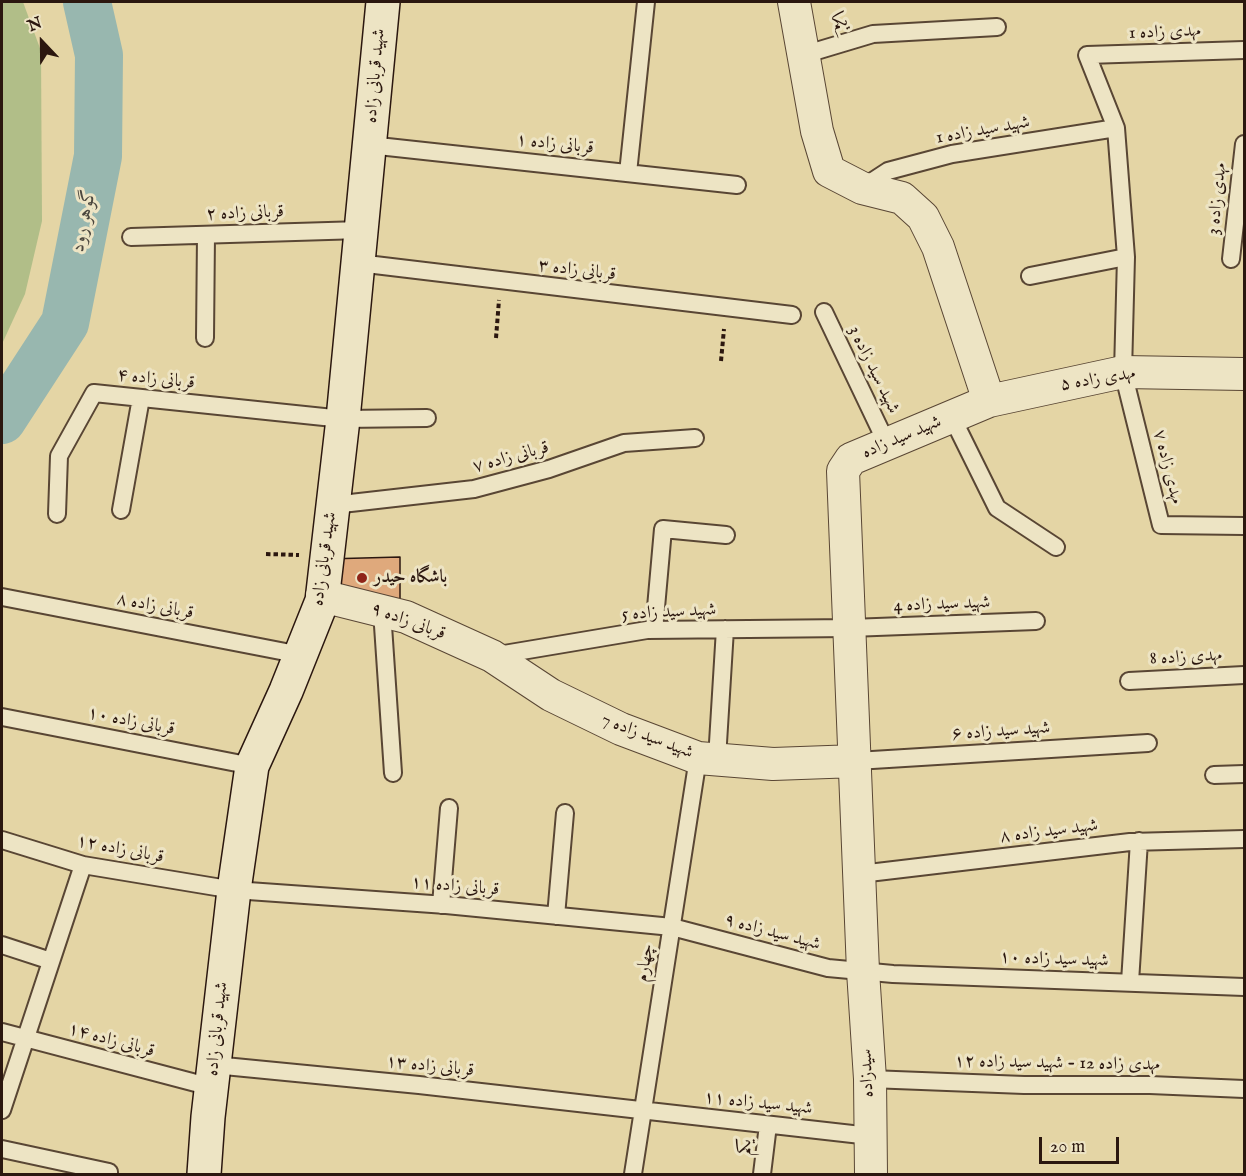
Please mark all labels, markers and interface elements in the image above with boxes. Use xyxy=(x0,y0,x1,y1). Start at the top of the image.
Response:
street label: یکم xyxy=(829,10,851,36)
north arrow xyxy=(12,12,72,72)
text: N xyxy=(25,13,45,37)
street label: مهدی زاده 1 xyxy=(1129,21,1201,45)
street label: شهید قربانی زاده xyxy=(361,28,391,124)
street label: شهید سید زاده 1 xyxy=(934,112,1032,150)
street label: قربانی زاده ۱ xyxy=(515,130,595,160)
street label: مهدی زاده 3 xyxy=(1203,162,1233,236)
water label: گوهر رود xyxy=(67,186,103,254)
street label: قربانی زاده ۲ xyxy=(206,202,284,226)
street label: قربانی زاده ۳ xyxy=(537,256,617,286)
street label: شهید سید زاده 3 xyxy=(843,323,903,417)
street label: مهدی زاده ۵ xyxy=(1059,363,1137,397)
street label: قربانی زاده ۴ xyxy=(116,365,196,395)
street label: شهید سید زاده xyxy=(859,412,945,464)
street label: مهدی زاده ۷ xyxy=(1147,428,1187,506)
street label: قربانی زاده ۷ xyxy=(471,437,551,479)
street label: شهید قربانی زاده xyxy=(308,511,342,607)
place label: باشگاه حیدر xyxy=(374,567,447,589)
marker: باشگاه حیدر xyxy=(355,571,369,585)
street label: قربانی زاده ۸ xyxy=(115,589,195,625)
street label: شهید سید زاده 4 xyxy=(893,593,991,617)
street label: قربانی زاده ۹ xyxy=(368,599,448,645)
street label: شهید سید زاده 5 xyxy=(621,600,717,626)
street label: مهدی زاده 8 xyxy=(1149,645,1223,671)
street label: قربانی زاده ۱۰ xyxy=(86,703,176,741)
street label: شهید سید زاده 7 xyxy=(598,710,696,764)
street label: شهید سید زاده ۶ xyxy=(951,718,1051,746)
street label: شهید سید زاده ۸ xyxy=(999,815,1099,849)
street label: قربانی زاده ۱۲ xyxy=(75,831,165,869)
street label: قربانی زاده ۱۱ xyxy=(410,872,500,902)
street label: شهید سید زاده ۹ xyxy=(722,910,822,956)
street label: چهارم xyxy=(632,942,660,984)
street label: شهید سید زاده ۱۰ xyxy=(999,947,1109,973)
street label: شهید قربانی زاده xyxy=(202,981,234,1077)
street label: قربانی زاده ۱۴ xyxy=(65,1019,157,1063)
street label: سیدزاده xyxy=(856,1048,880,1098)
street label: مهدی زاده 12 - شهید سید زاده ۱۲ xyxy=(954,1051,1160,1077)
street label: قربانی زاده ۱۳ xyxy=(385,1052,475,1082)
street label: شهید سید زاده ۱۱ xyxy=(703,1088,813,1120)
scale bar xyxy=(1042,1125,1122,1163)
text: 20 m xyxy=(1050,1136,1085,1159)
street label: یکم xyxy=(734,1138,758,1156)

